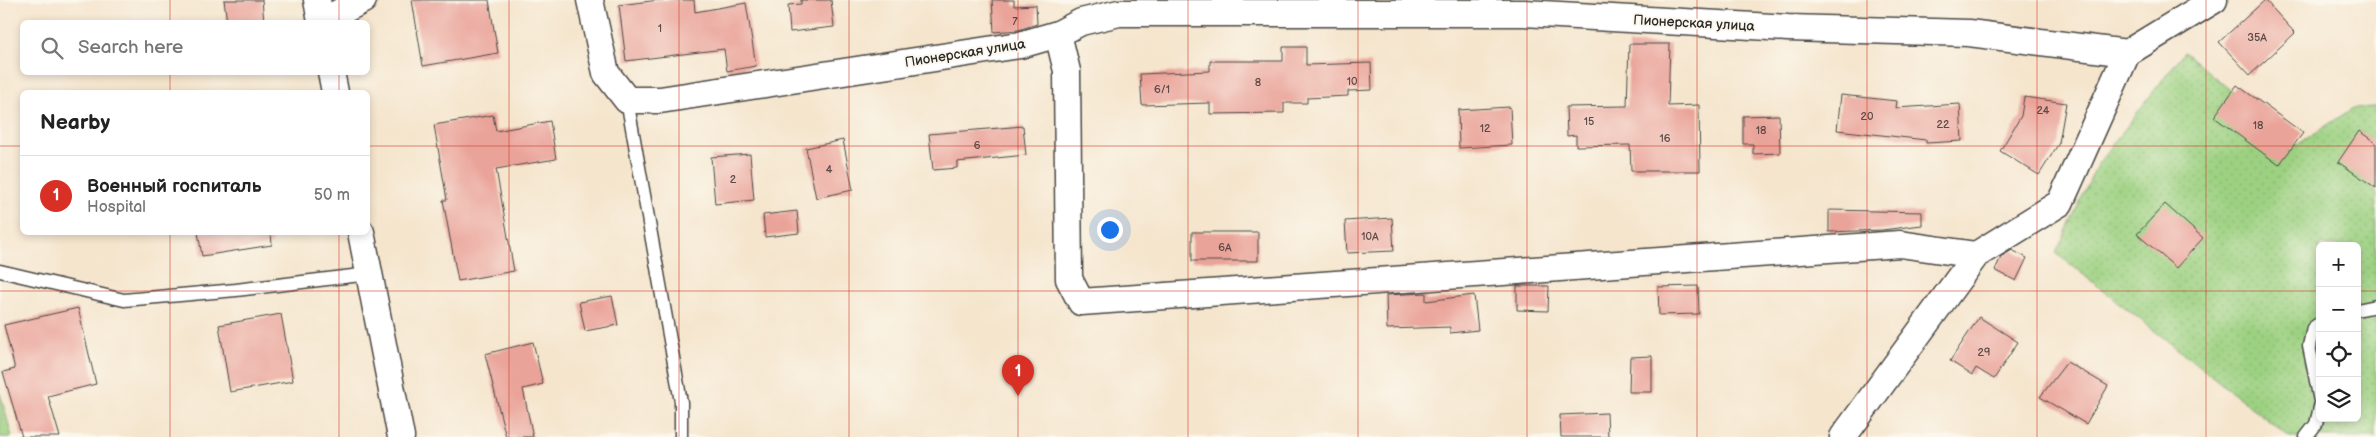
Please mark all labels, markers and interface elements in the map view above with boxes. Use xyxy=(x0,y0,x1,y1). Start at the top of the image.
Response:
street label: Пионерская улица xyxy=(1633,11,1756,35)
house number: 7 xyxy=(1012,15,1018,28)
search box xyxy=(20,20,370,75)
house number: 1 xyxy=(658,22,662,35)
house number: 35А xyxy=(2247,31,2267,44)
icon: search xyxy=(38,34,66,62)
street label: Пионерская улица xyxy=(903,35,1027,71)
text: Search here xyxy=(78,36,183,59)
house number: 10 xyxy=(1347,75,1358,88)
house number: 8 xyxy=(1255,76,1261,89)
house number: 6/1 xyxy=(1154,83,1170,96)
house number: 24 xyxy=(2036,104,2050,117)
text: Nearby xyxy=(40,110,110,135)
house number: 20 xyxy=(1861,110,1874,123)
house number: 15 xyxy=(1584,115,1594,128)
house number: 22 xyxy=(1937,118,1950,131)
house number: 18 xyxy=(2253,119,2263,132)
house number: 12 xyxy=(1480,122,1491,135)
house number: 18 xyxy=(1756,124,1766,137)
house number: 16 xyxy=(1660,132,1671,145)
house number: 6 xyxy=(974,139,981,152)
house number: 4 xyxy=(826,163,833,176)
house number: 2 xyxy=(730,173,737,186)
text: Военный госпиталь xyxy=(87,175,261,198)
text: 1 xyxy=(53,186,59,205)
text: 50 m xyxy=(314,186,350,205)
text: Hospital xyxy=(87,198,146,217)
your location xyxy=(1097,217,1123,243)
house number: 10А xyxy=(1361,230,1379,243)
house number: 6А xyxy=(1218,241,1232,254)
map controls xyxy=(2316,242,2361,422)
button: + xyxy=(2316,242,2361,287)
button: − xyxy=(2316,287,2361,332)
button: locate xyxy=(2316,332,2361,377)
house number: 29 xyxy=(1978,346,1990,359)
pin: 1 xyxy=(1002,355,1034,396)
button: layers xyxy=(2316,377,2361,422)

